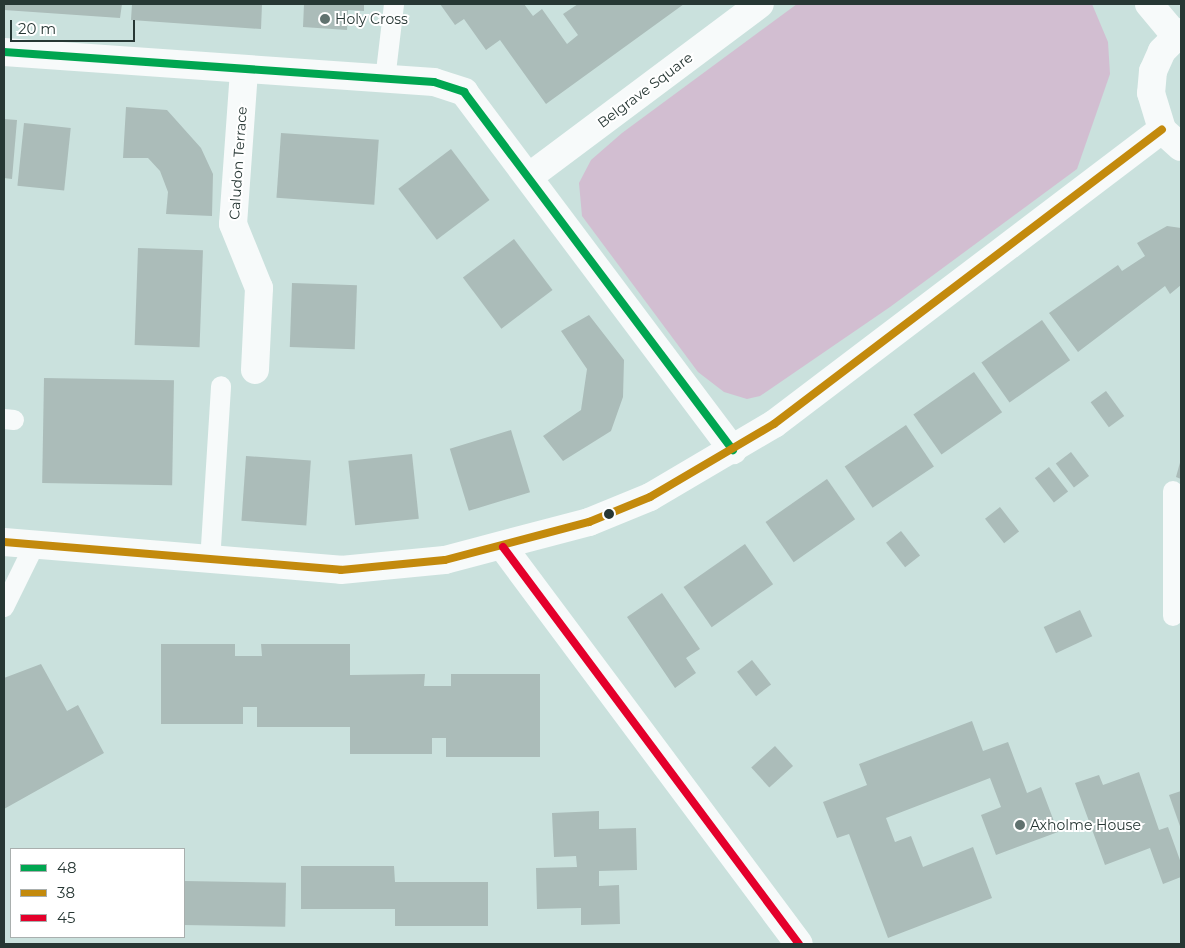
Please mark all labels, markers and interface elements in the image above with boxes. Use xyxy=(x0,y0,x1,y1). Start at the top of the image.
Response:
scale bar xyxy=(12,10,138,42)
place label: Holy Cross xyxy=(335,11,408,27)
marker: Holy Cross xyxy=(319,13,331,25)
text: 20 m xyxy=(18,19,56,38)
street label: Belgrave Square xyxy=(594,49,696,131)
street label: Caludon Terrace xyxy=(226,106,250,220)
unlabelled marker xyxy=(604,509,614,519)
place label: Axholme House xyxy=(1030,817,1141,833)
marker: Axholme House xyxy=(1014,819,1026,831)
legend xyxy=(10,848,185,938)
text: 48 xyxy=(57,858,77,877)
text: 38 xyxy=(57,883,75,902)
text: 45 xyxy=(57,908,75,927)

